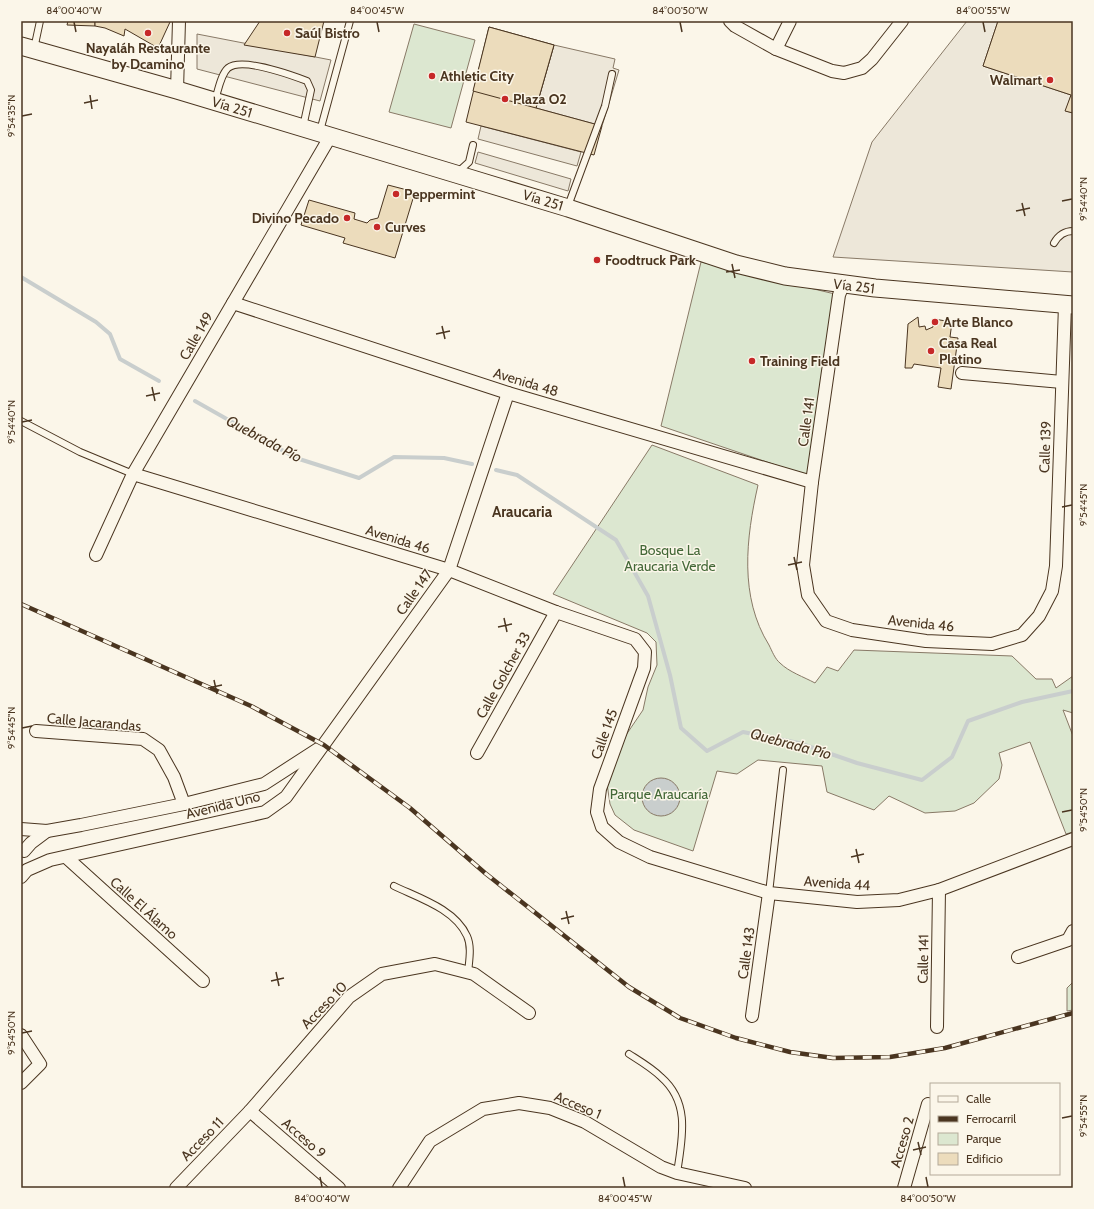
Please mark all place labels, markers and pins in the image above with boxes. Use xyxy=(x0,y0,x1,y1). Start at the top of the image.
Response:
place label: Saúl Bistro xyxy=(295,24,360,42)
marker: Nayaláh Restaurante by Dcamino xyxy=(143,28,153,38)
marker: Saúl Bistro xyxy=(282,28,292,38)
place label: Nayaláh Restaurante by Dcamino xyxy=(86,39,210,73)
place label: Athletic City xyxy=(440,67,514,85)
marker: Athletic City xyxy=(427,71,437,81)
place label: Walmart xyxy=(990,71,1042,89)
marker: Walmart xyxy=(1045,75,1055,85)
place label: Plaza O2 xyxy=(513,90,567,108)
marker: Plaza O2 xyxy=(500,94,510,104)
place label: Peppermint xyxy=(404,185,475,203)
marker: Peppermint xyxy=(391,189,401,199)
place label: Divino Pecado xyxy=(252,209,339,227)
marker: Divino Pecado xyxy=(342,213,352,223)
place label: Curves xyxy=(385,218,426,236)
marker: Curves xyxy=(372,222,382,232)
place label: Foodtruck Park xyxy=(605,251,696,269)
marker: Foodtruck Park xyxy=(592,255,602,265)
place label: Arte Blanco xyxy=(943,313,1013,331)
marker: Arte Blanco xyxy=(930,317,940,327)
place label: Casa Real Platino xyxy=(939,334,997,368)
marker: Casa Real Platino xyxy=(926,346,936,356)
place label: Training Field xyxy=(760,352,840,370)
marker: Training Field xyxy=(747,356,757,366)

